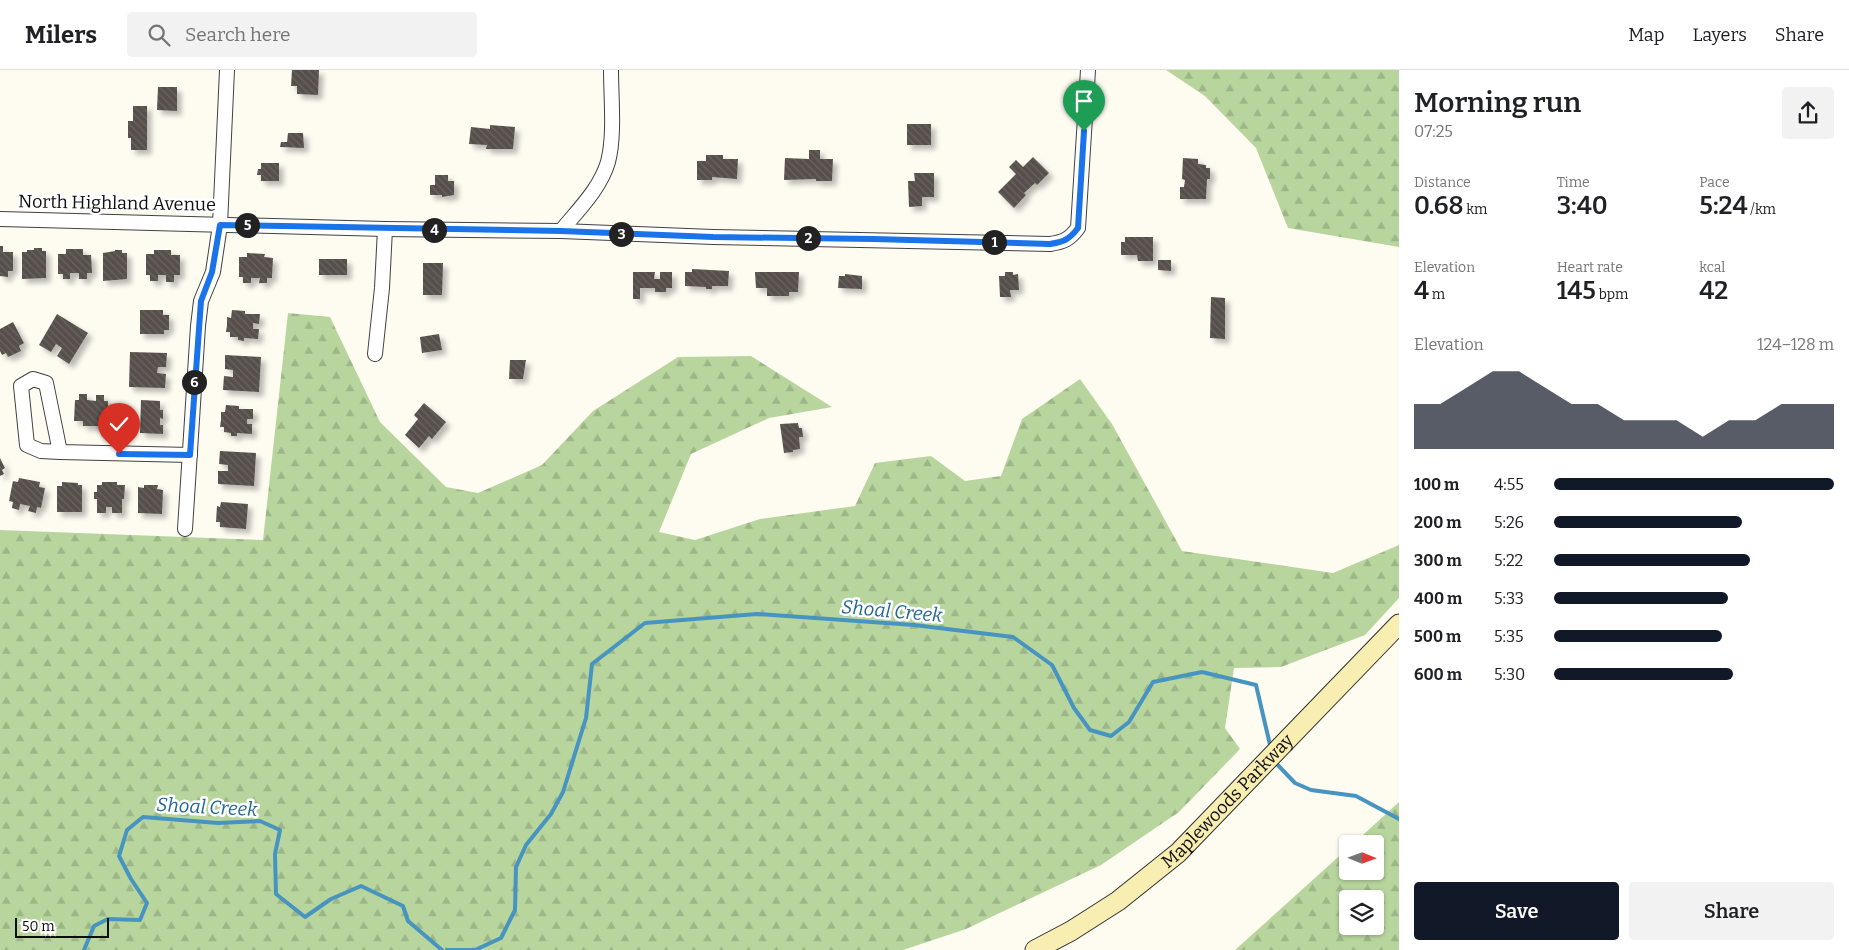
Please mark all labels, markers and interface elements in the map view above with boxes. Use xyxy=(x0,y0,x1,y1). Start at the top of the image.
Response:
search box xyxy=(127,12,477,57)
text: Milers xyxy=(25,21,97,49)
icon: search xyxy=(145,21,173,49)
text: Search here xyxy=(185,23,291,46)
text: Map xyxy=(1628,24,1664,46)
text: Layers xyxy=(1692,24,1747,46)
text: Share xyxy=(1775,24,1824,46)
pin xyxy=(1063,80,1105,131)
text: Morning run xyxy=(1414,86,1581,119)
icon: arrive xyxy=(1070,87,1098,115)
button: share xyxy=(1782,87,1834,139)
text: 07:25 xyxy=(1414,122,1453,141)
text: Distance xyxy=(1414,174,1471,191)
text: Time xyxy=(1557,174,1590,191)
text: Pace xyxy=(1699,174,1730,191)
street label: North Highland Avenue xyxy=(18,190,216,216)
text: 0.68 xyxy=(1414,191,1464,221)
text: 3:40 xyxy=(1557,191,1608,221)
text: 5:24 xyxy=(1699,191,1748,221)
text: km xyxy=(1464,201,1487,218)
text: /km xyxy=(1748,201,1776,218)
pin: 5 xyxy=(234,212,260,238)
text: 5 xyxy=(244,217,251,234)
pin: 4 xyxy=(422,218,446,242)
text: 4 xyxy=(430,222,439,239)
pin: 3 xyxy=(608,222,634,246)
text: 3 xyxy=(617,226,626,243)
pin: 2 xyxy=(796,226,820,250)
text: 2 xyxy=(805,230,812,247)
pin: 1 xyxy=(982,230,1006,254)
text: 1 xyxy=(991,234,998,251)
text: Elevation xyxy=(1414,259,1475,276)
text: Heart rate xyxy=(1557,259,1623,276)
text: kcal xyxy=(1699,259,1725,276)
text: 4 xyxy=(1414,276,1429,306)
text: 145 xyxy=(1557,276,1596,306)
text: 42 xyxy=(1699,276,1728,306)
text: m xyxy=(1429,286,1445,303)
text: bpm xyxy=(1596,286,1628,303)
text: Elevation xyxy=(1414,335,1484,354)
text: 124–128 m xyxy=(1757,335,1834,354)
pin: 6 xyxy=(182,370,206,394)
text: 6 xyxy=(190,374,199,391)
pin xyxy=(98,403,140,454)
icon: check xyxy=(105,410,133,438)
text: 100 m xyxy=(1414,475,1459,494)
text: 4:55 xyxy=(1494,475,1524,494)
text: 200 m xyxy=(1414,513,1461,532)
text: 5:26 xyxy=(1494,513,1524,532)
text: 300 m xyxy=(1414,551,1462,570)
text: 5:22 xyxy=(1494,551,1523,570)
text: 400 m xyxy=(1414,589,1462,608)
text: 5:33 xyxy=(1494,589,1524,608)
water label: Shoal Creek xyxy=(841,595,944,627)
text: 500 m xyxy=(1414,627,1461,646)
text: 5:35 xyxy=(1494,627,1524,646)
text: 600 m xyxy=(1414,665,1462,684)
text: 5:30 xyxy=(1494,665,1525,684)
street label: Maplewoods Parkway xyxy=(1157,729,1298,873)
water label: Shoal Creek xyxy=(156,793,259,821)
north arrow xyxy=(1339,835,1384,880)
map controls xyxy=(1339,835,1384,935)
button: Save xyxy=(1414,882,1619,940)
button: Share xyxy=(1629,882,1834,940)
button: layers xyxy=(1339,890,1384,935)
scale bar xyxy=(15,915,109,938)
text: 50 m xyxy=(22,918,55,935)

